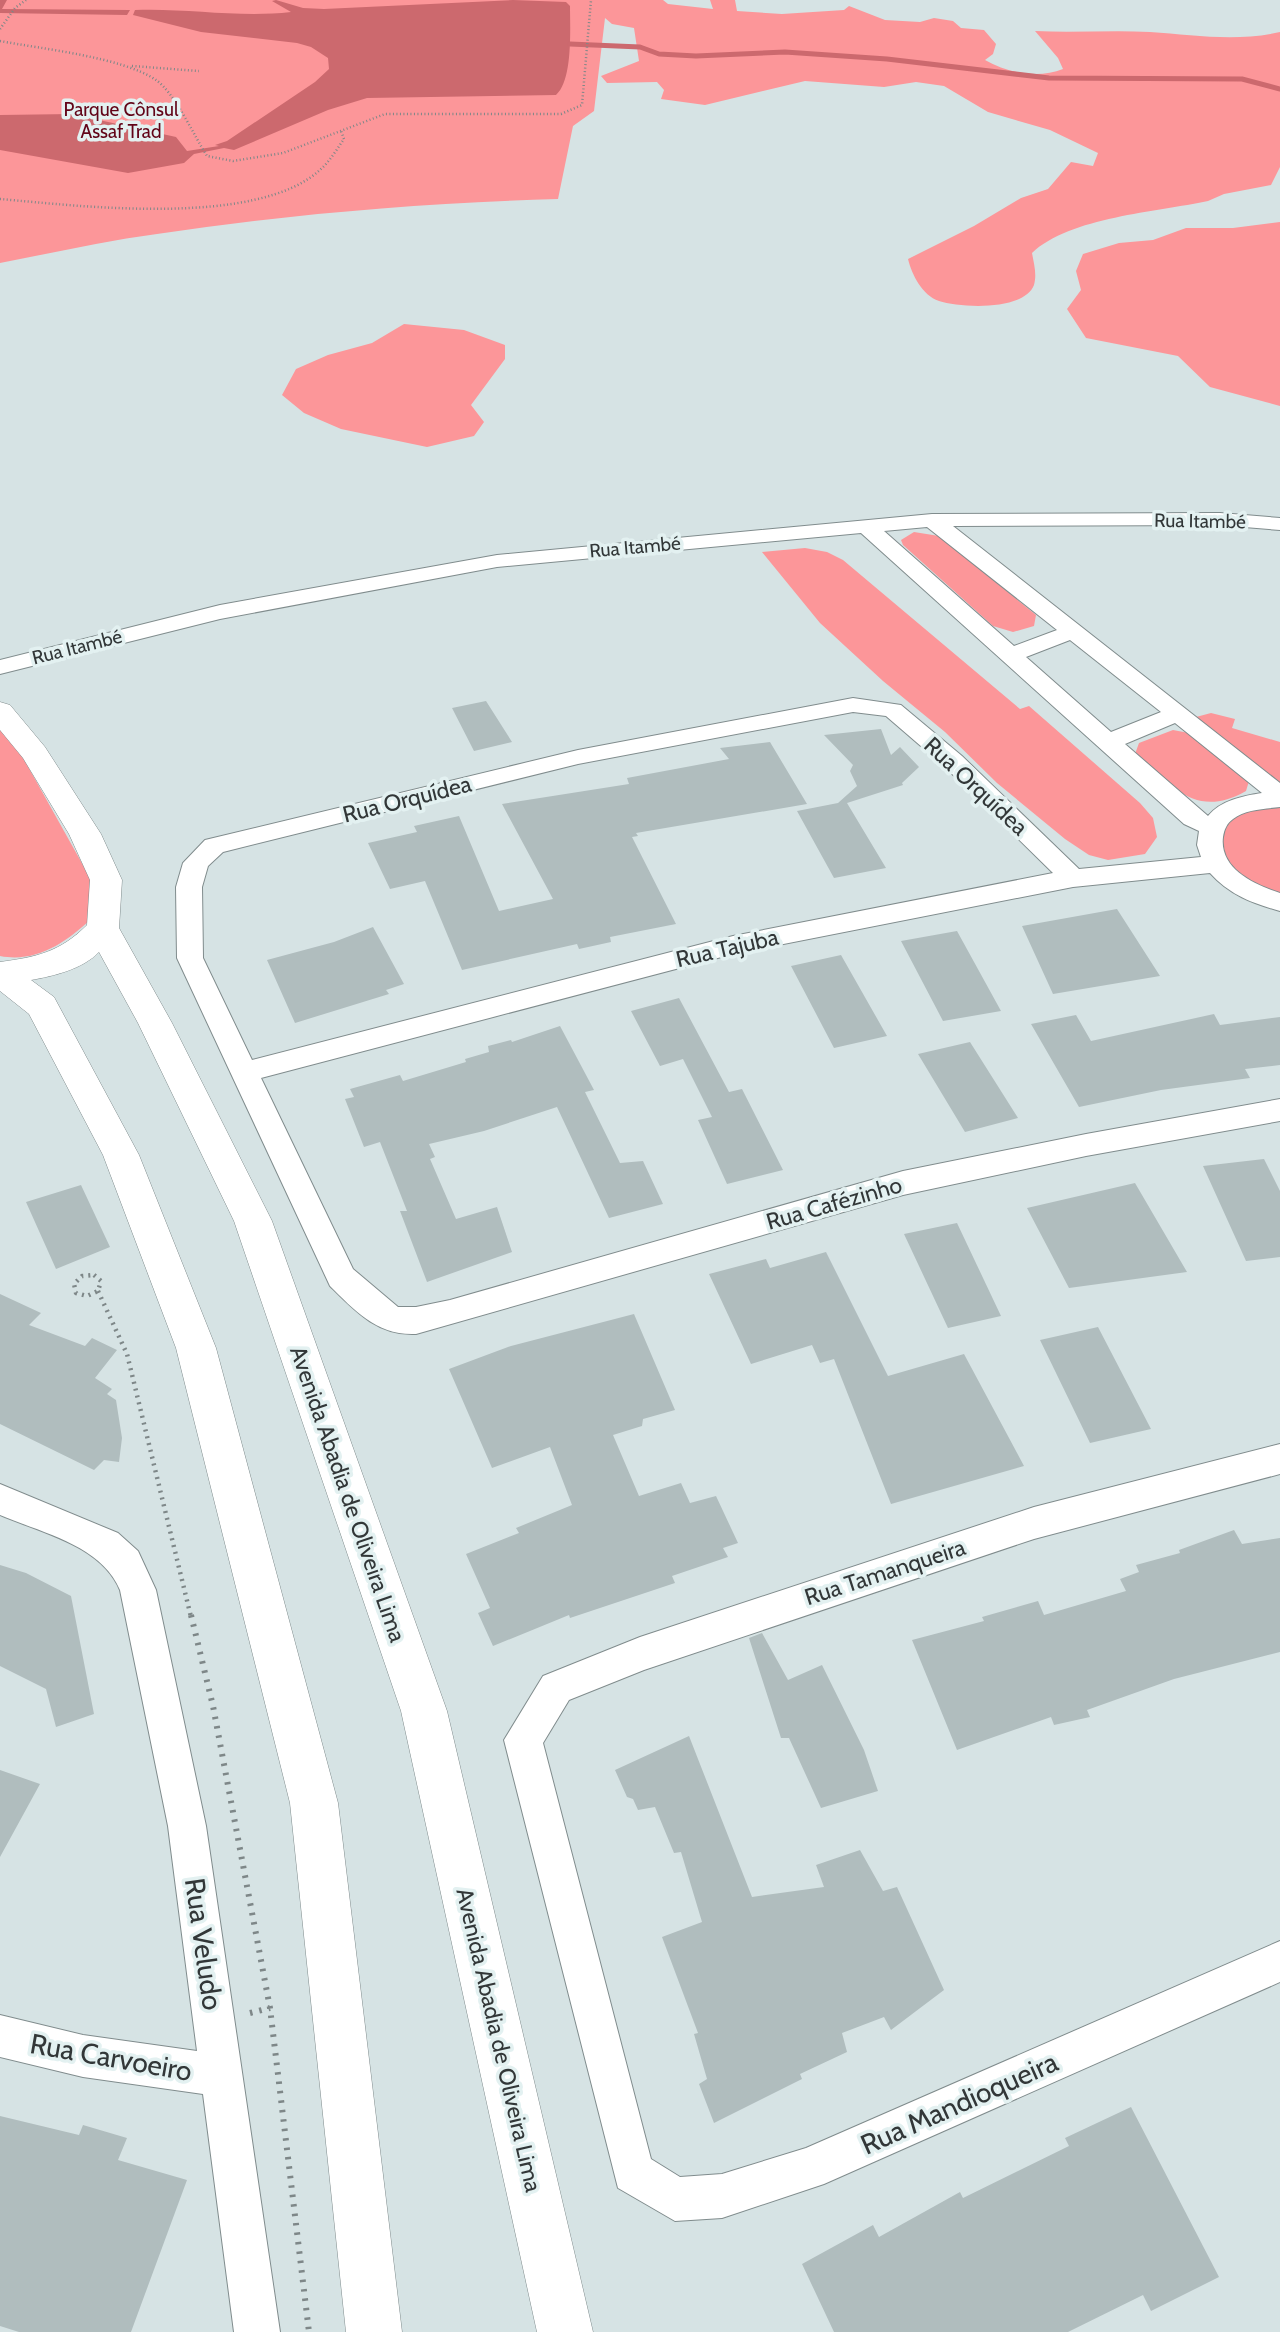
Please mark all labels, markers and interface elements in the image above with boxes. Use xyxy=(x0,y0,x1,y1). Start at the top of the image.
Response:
park label: Parque Cônsul Assaf Trad xyxy=(64,98,179,143)
street label: Rua Itambé xyxy=(1154,509,1246,533)
street label: Rua Itambé xyxy=(588,532,682,562)
street label: Rua Itambé xyxy=(30,625,125,669)
street label: Rua Orquídea xyxy=(918,731,1034,841)
street label: Rua Orquídea xyxy=(340,769,474,829)
street label: Rua Tajuba xyxy=(673,923,781,973)
street label: Rua Cafézinho xyxy=(763,1170,905,1236)
street label: Avenida Abadia de Oliveira Lima xyxy=(284,1342,412,1646)
street label: Rua Tamanqueira xyxy=(801,1533,969,1611)
street label: Rua Veludo xyxy=(178,1876,230,2012)
street label: Avenida Abadia de Oliveira Lima xyxy=(450,1885,548,2195)
street label: Rua Carvoeiro xyxy=(28,2026,194,2088)
street label: Rua Mandioqueira xyxy=(855,2044,1063,2162)

